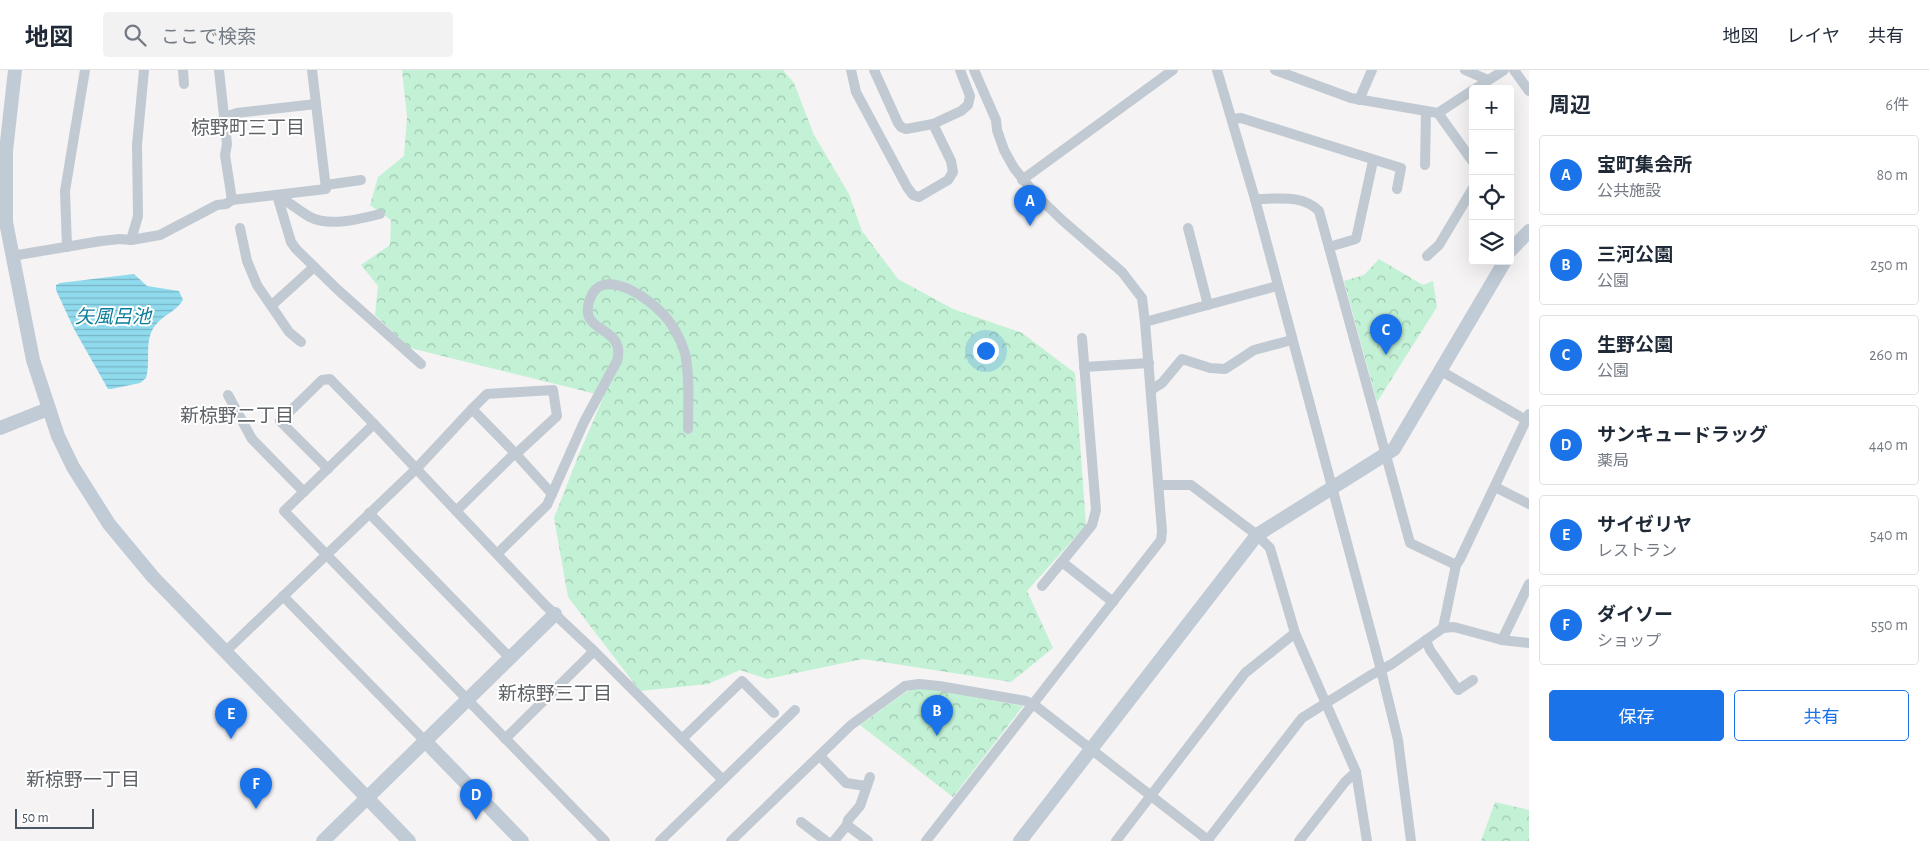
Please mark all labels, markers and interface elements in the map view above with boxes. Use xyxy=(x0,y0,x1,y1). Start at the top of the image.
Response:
search box xyxy=(103,12,453,57)
icon: search xyxy=(121,21,149,49)
text: 地図 xyxy=(25,26,73,50)
text: ここで検索 xyxy=(161,28,256,47)
text: 地図 xyxy=(1723,28,1759,46)
text: レイヤ xyxy=(1787,28,1840,46)
text: 共有 xyxy=(1868,28,1904,46)
map controls xyxy=(1469,85,1514,265)
button: + xyxy=(1469,85,1514,130)
text: 周辺 xyxy=(1549,95,1591,116)
text: 6件 xyxy=(1885,97,1909,113)
district label: 椋野町三丁目 xyxy=(191,117,305,138)
button: − xyxy=(1469,130,1514,175)
text: 宝町集会所 xyxy=(1597,156,1692,175)
text: A xyxy=(1561,167,1571,183)
text: 80 m xyxy=(1877,167,1908,183)
button: locate xyxy=(1469,175,1514,220)
text: 公共施設 xyxy=(1597,183,1661,199)
pin: A xyxy=(1014,185,1046,226)
button: layers xyxy=(1469,220,1514,265)
text: 三河公園 xyxy=(1597,246,1673,265)
text: B xyxy=(1561,257,1571,273)
text: 250 m xyxy=(1870,257,1908,273)
text: 公園 xyxy=(1597,273,1629,289)
water label: 矢風呂池 xyxy=(75,306,153,327)
pin: C xyxy=(1370,314,1402,355)
text: 生野公園 xyxy=(1597,336,1673,355)
your location xyxy=(973,338,999,364)
text: C xyxy=(1562,347,1570,363)
text: 260 m xyxy=(1869,347,1908,363)
text: 公園 xyxy=(1597,363,1629,379)
district label: 新椋野二丁目 xyxy=(180,405,294,426)
text: サンキュードラッグ xyxy=(1597,426,1768,445)
text: D xyxy=(1561,437,1571,453)
text: 440 m xyxy=(1869,437,1908,453)
text: 薬局 xyxy=(1597,453,1629,469)
text: サイゼリヤ xyxy=(1597,516,1692,535)
text: E xyxy=(1562,527,1570,543)
text: 540 m xyxy=(1870,527,1908,543)
text: レストラン xyxy=(1597,543,1677,559)
text: ダイソー xyxy=(1597,606,1673,625)
text: F xyxy=(1562,617,1570,633)
text: 550 m xyxy=(1871,617,1908,633)
text: ショップ xyxy=(1597,633,1661,649)
district label: 新椋野三丁目 xyxy=(498,683,612,704)
button: 保存 xyxy=(1549,690,1724,741)
button: 共有 xyxy=(1734,690,1909,741)
pin: B xyxy=(921,695,953,736)
pin: E xyxy=(215,698,247,739)
pin: F xyxy=(240,768,272,809)
district label: 新椋野一丁目 xyxy=(26,769,140,790)
pin: D xyxy=(460,779,492,820)
scale bar xyxy=(15,806,94,829)
text: 50 m xyxy=(22,811,49,825)

